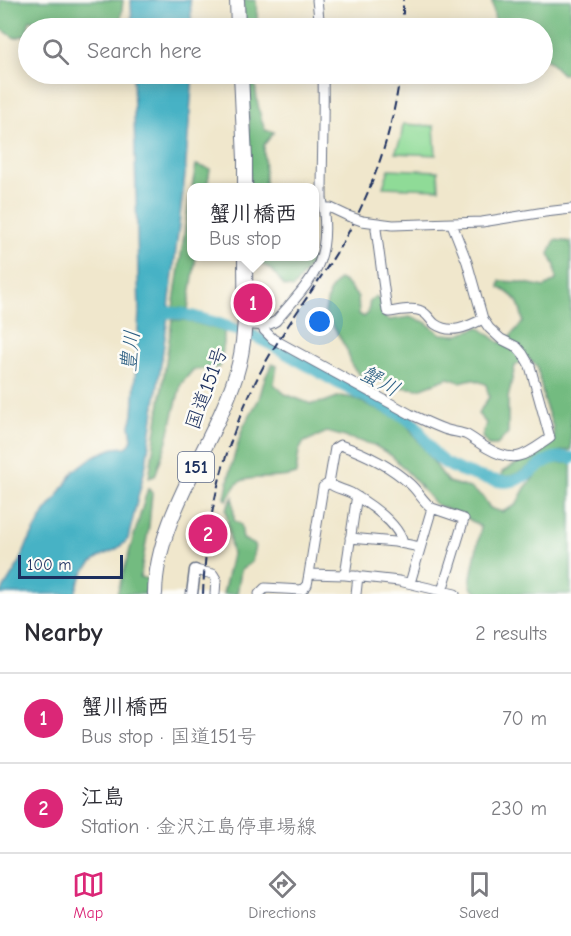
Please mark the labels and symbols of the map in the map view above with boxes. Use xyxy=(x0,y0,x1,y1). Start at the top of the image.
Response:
pin: 1 xyxy=(234,280,272,326)
your location xyxy=(305,307,334,336)
water label: 豊川 xyxy=(116,329,144,373)
street label: 国道151号 xyxy=(181,344,232,433)
water label: 蟹川 xyxy=(356,360,404,402)
road number: 151 xyxy=(178,452,214,482)
pin: 2 xyxy=(188,512,228,556)
scale bar xyxy=(18,552,123,580)

